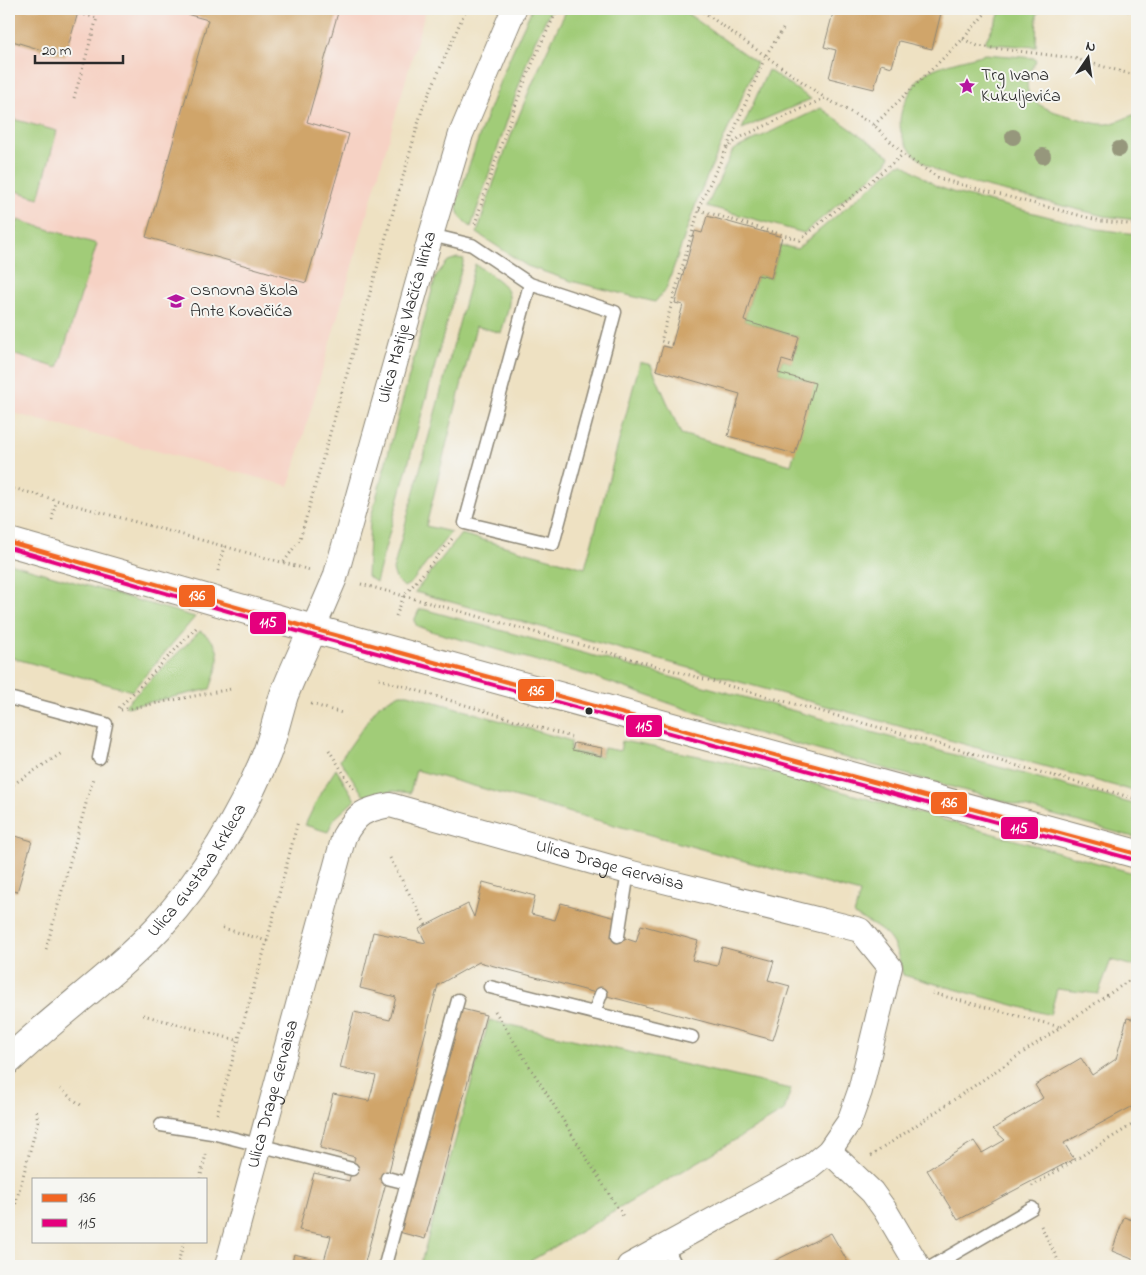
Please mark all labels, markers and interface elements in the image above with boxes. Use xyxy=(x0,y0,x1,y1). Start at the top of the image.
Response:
scale bar xyxy=(35,32,122,64)
north arrow xyxy=(1064,32,1114,82)
text: N xyxy=(1084,36,1098,58)
text: 20 m xyxy=(42,40,72,62)
place label: Trg Ivana Kukuljevića xyxy=(981,63,1061,110)
place icon: Trg Ivana Kukuljevića xyxy=(957,76,977,96)
street label: Ulica Matije Vlačića Ilirika xyxy=(371,228,444,407)
place label: Osnovna škola Ante Kovačića xyxy=(190,278,298,325)
school or university icon: Osnovna škola Ante Kovačića xyxy=(166,291,186,311)
line badge: 136 xyxy=(178,584,216,608)
text: 136 xyxy=(189,586,206,607)
line badge: 115 xyxy=(249,611,287,635)
text: 115 xyxy=(260,613,276,634)
line badge: 136 xyxy=(517,678,555,702)
text: 136 xyxy=(528,681,545,702)
unlabelled marker xyxy=(584,706,594,716)
line badge: 115 xyxy=(625,714,663,738)
text: 115 xyxy=(636,717,652,738)
line badge: 136 xyxy=(930,791,968,815)
text: 136 xyxy=(941,793,958,814)
street label: Ulica Gustava Krkleca xyxy=(142,799,254,944)
line badge: 115 xyxy=(1000,816,1039,840)
text: 115 xyxy=(1011,819,1027,840)
street label: Ulica Drage Gervaisa xyxy=(532,834,687,898)
street label: Ulica Drage Gervaisa xyxy=(241,1017,306,1171)
legend xyxy=(32,1178,208,1242)
text: 136 xyxy=(78,1187,96,1209)
text: 115 xyxy=(78,1213,97,1235)

